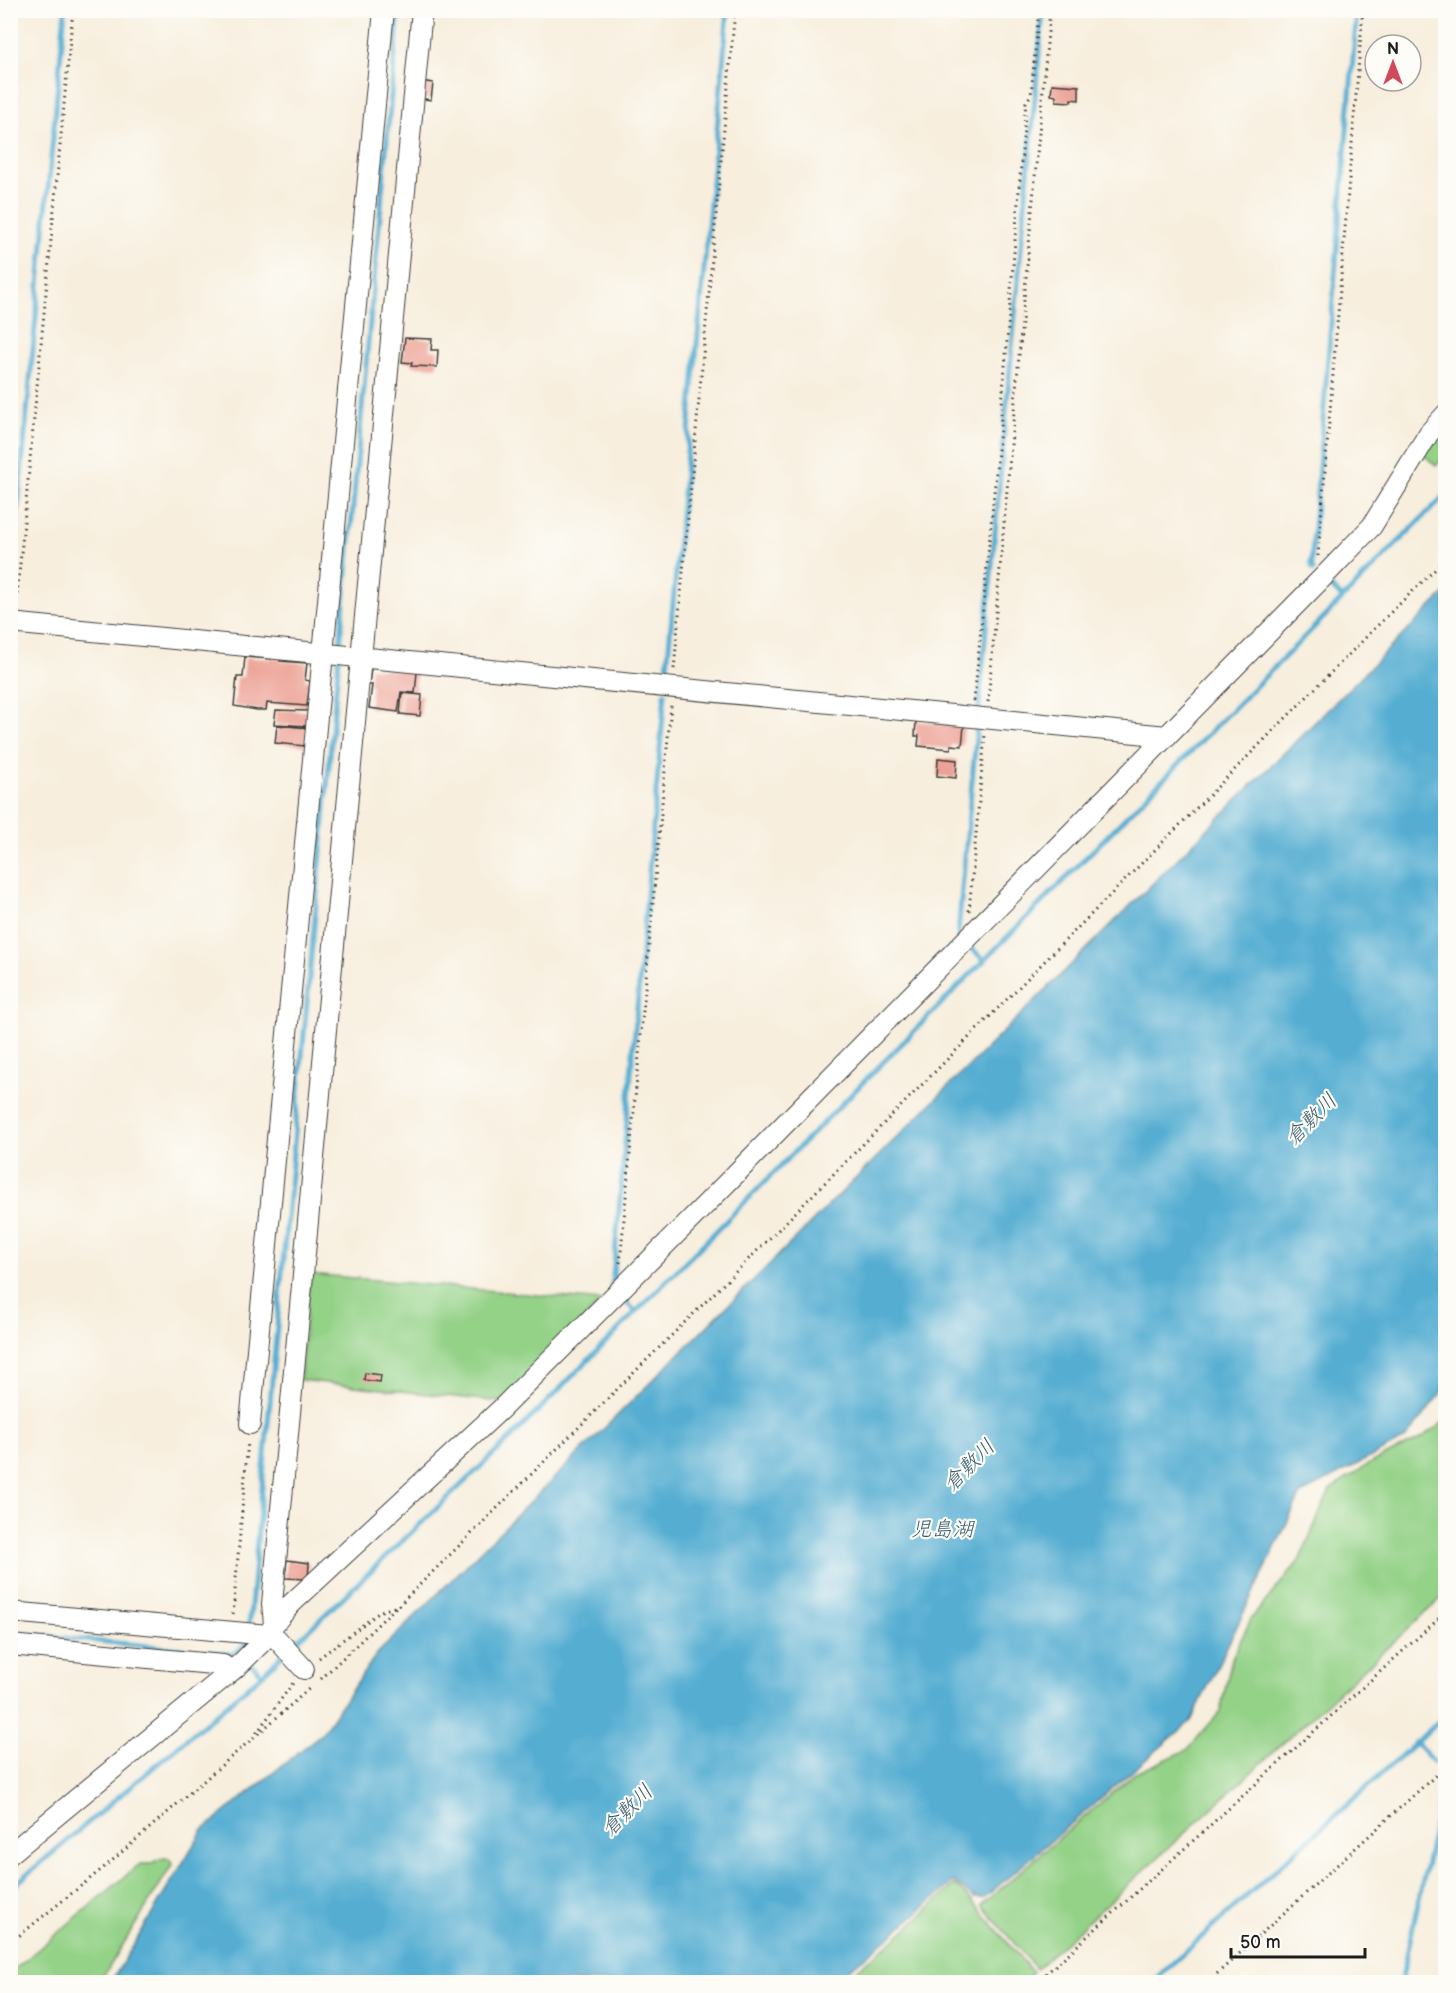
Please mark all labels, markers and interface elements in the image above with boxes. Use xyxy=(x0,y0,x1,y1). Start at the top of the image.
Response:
north arrow xyxy=(1363,33,1423,93)
text: N xyxy=(1387,40,1399,59)
water label: 倉敷川 xyxy=(1280,1088,1342,1150)
water label: 倉敷川 xyxy=(938,1434,1000,1496)
water label: 児島湖 xyxy=(911,1517,975,1542)
water label: 倉敷川 xyxy=(596,1779,658,1841)
scale bar xyxy=(1231,1921,1364,1959)
text: 50 m xyxy=(1240,1932,1281,1953)

